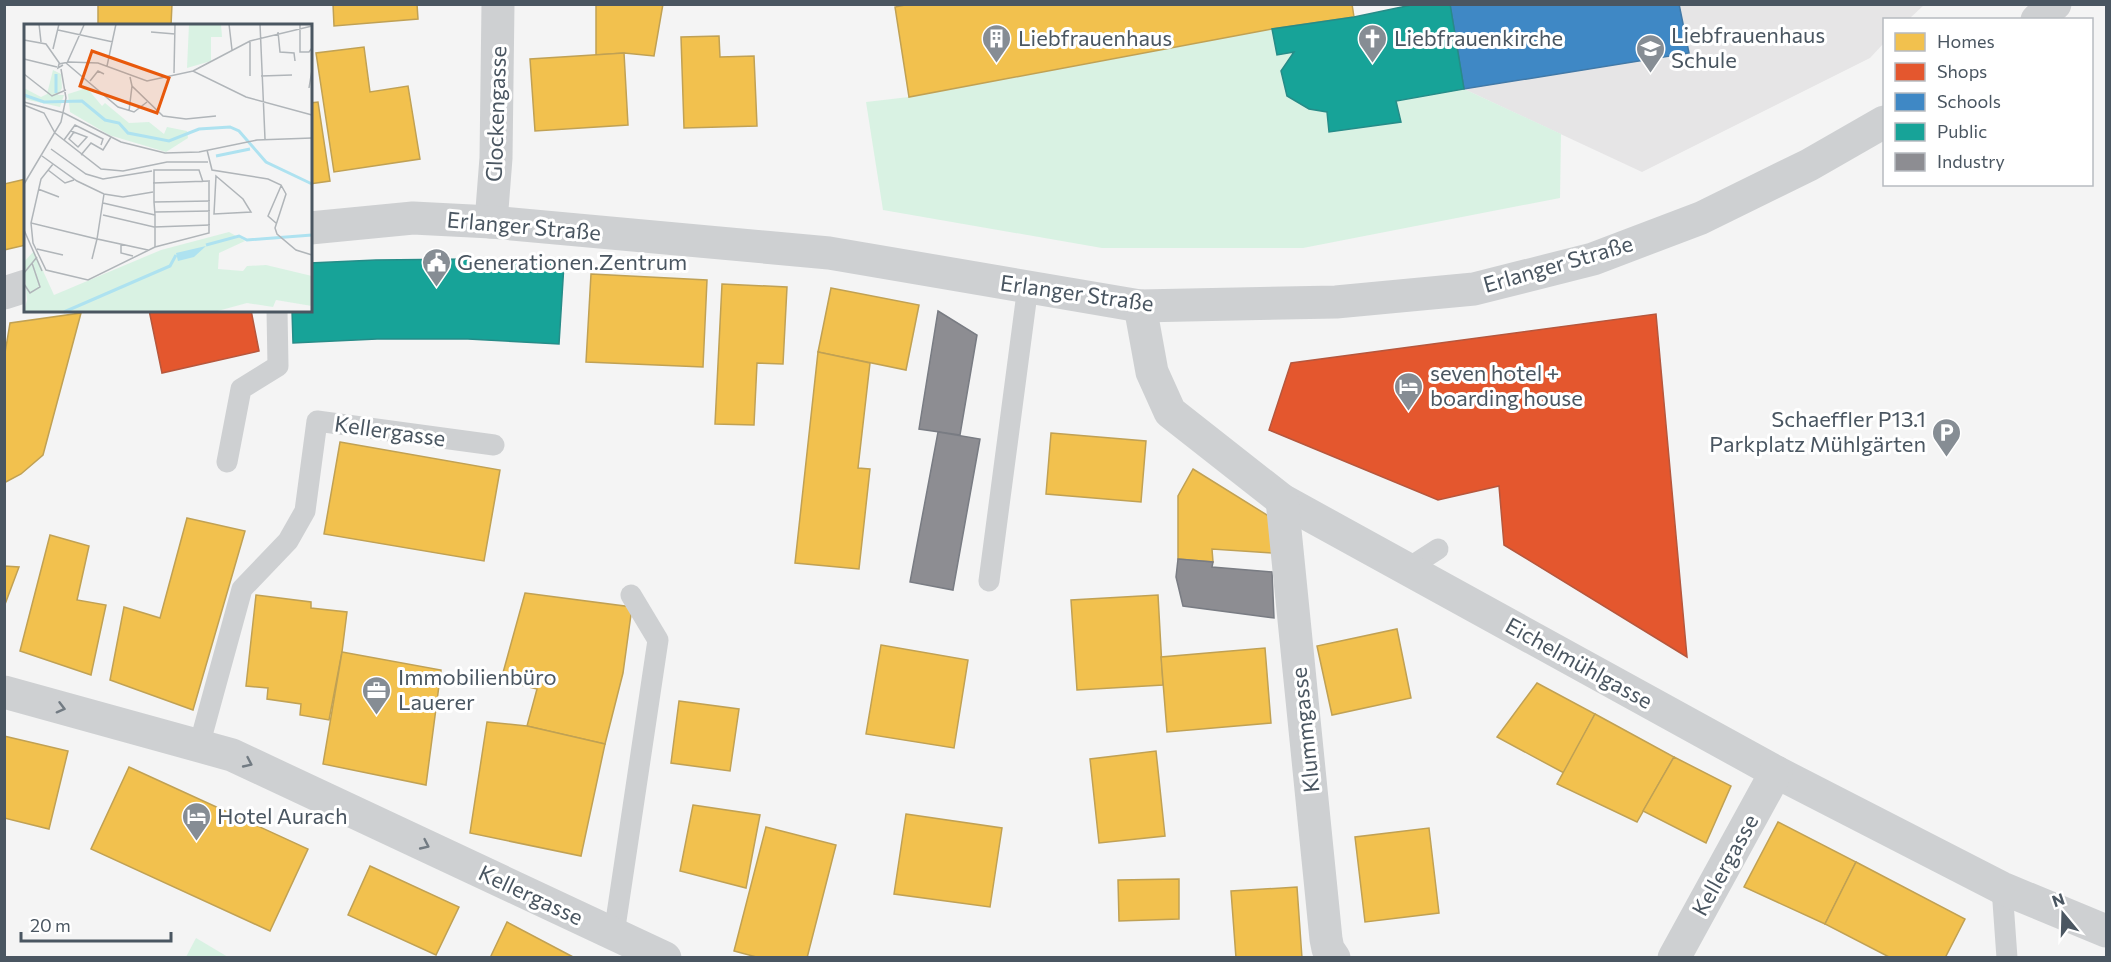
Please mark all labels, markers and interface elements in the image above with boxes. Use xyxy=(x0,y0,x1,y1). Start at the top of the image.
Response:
legend xyxy=(1883,18,2093,186)
place label: Liebfrauenhaus Schule xyxy=(1671,21,1825,73)
building icon: Liebfrauenhaus xyxy=(981,22,1013,64)
church icon: Liebfrauenkirche xyxy=(1357,22,1389,64)
inset map xyxy=(24,24,312,312)
place label: Liebfrauenhaus xyxy=(1018,24,1172,51)
place label: Liebfrauenkirche xyxy=(1394,24,1563,51)
text: Homes xyxy=(1937,30,1995,52)
school or university icon: Liebfrauenhaus Schule xyxy=(1634,32,1666,74)
street label: Glockengasse xyxy=(480,45,511,183)
text: Shops xyxy=(1937,60,1987,82)
text: Schools xyxy=(1937,90,2001,112)
text: Public xyxy=(1937,120,1987,142)
text: Industry xyxy=(1937,150,2005,172)
street label: Erlanger Straße xyxy=(446,205,602,246)
street label: Erlanger Straße xyxy=(1480,229,1636,298)
public building icon: Generationen.Zentrum xyxy=(420,246,452,288)
place label: Generationen.Zentrum xyxy=(457,248,687,275)
street label: Erlanger Straße xyxy=(999,268,1155,317)
place label: seven hotel + boarding house xyxy=(1430,359,1583,411)
hotel icon: seven hotel + boarding house xyxy=(1393,370,1425,412)
place label: Schaeffler P13.1 Parkplatz Mühlgärten xyxy=(1709,405,1926,457)
street label: Kellergasse xyxy=(333,409,447,452)
parking icon: Schaeffler P13.1 Parkplatz Mühlgärten xyxy=(1931,416,1963,458)
street label: Eichelmühlgasse xyxy=(1501,611,1657,714)
place label: Immobilienbüro Lauerer xyxy=(398,663,557,715)
street label: Klummgasse xyxy=(1284,666,1325,794)
office icon: Immobilienbüro Lauerer xyxy=(361,674,393,716)
one-way arrow xyxy=(55,701,66,713)
one-way arrow xyxy=(241,755,252,767)
hotel icon: Hotel Aurach xyxy=(180,800,212,842)
place label: Hotel Aurach xyxy=(217,802,348,829)
street label: Kellergasse xyxy=(1686,809,1764,920)
one-way arrow xyxy=(418,838,429,850)
street label: Kellergasse xyxy=(475,859,588,930)
north arrow xyxy=(2033,884,2093,944)
text: N xyxy=(2049,888,2067,910)
scale bar xyxy=(21,905,171,943)
text: 20 m xyxy=(30,914,71,936)

